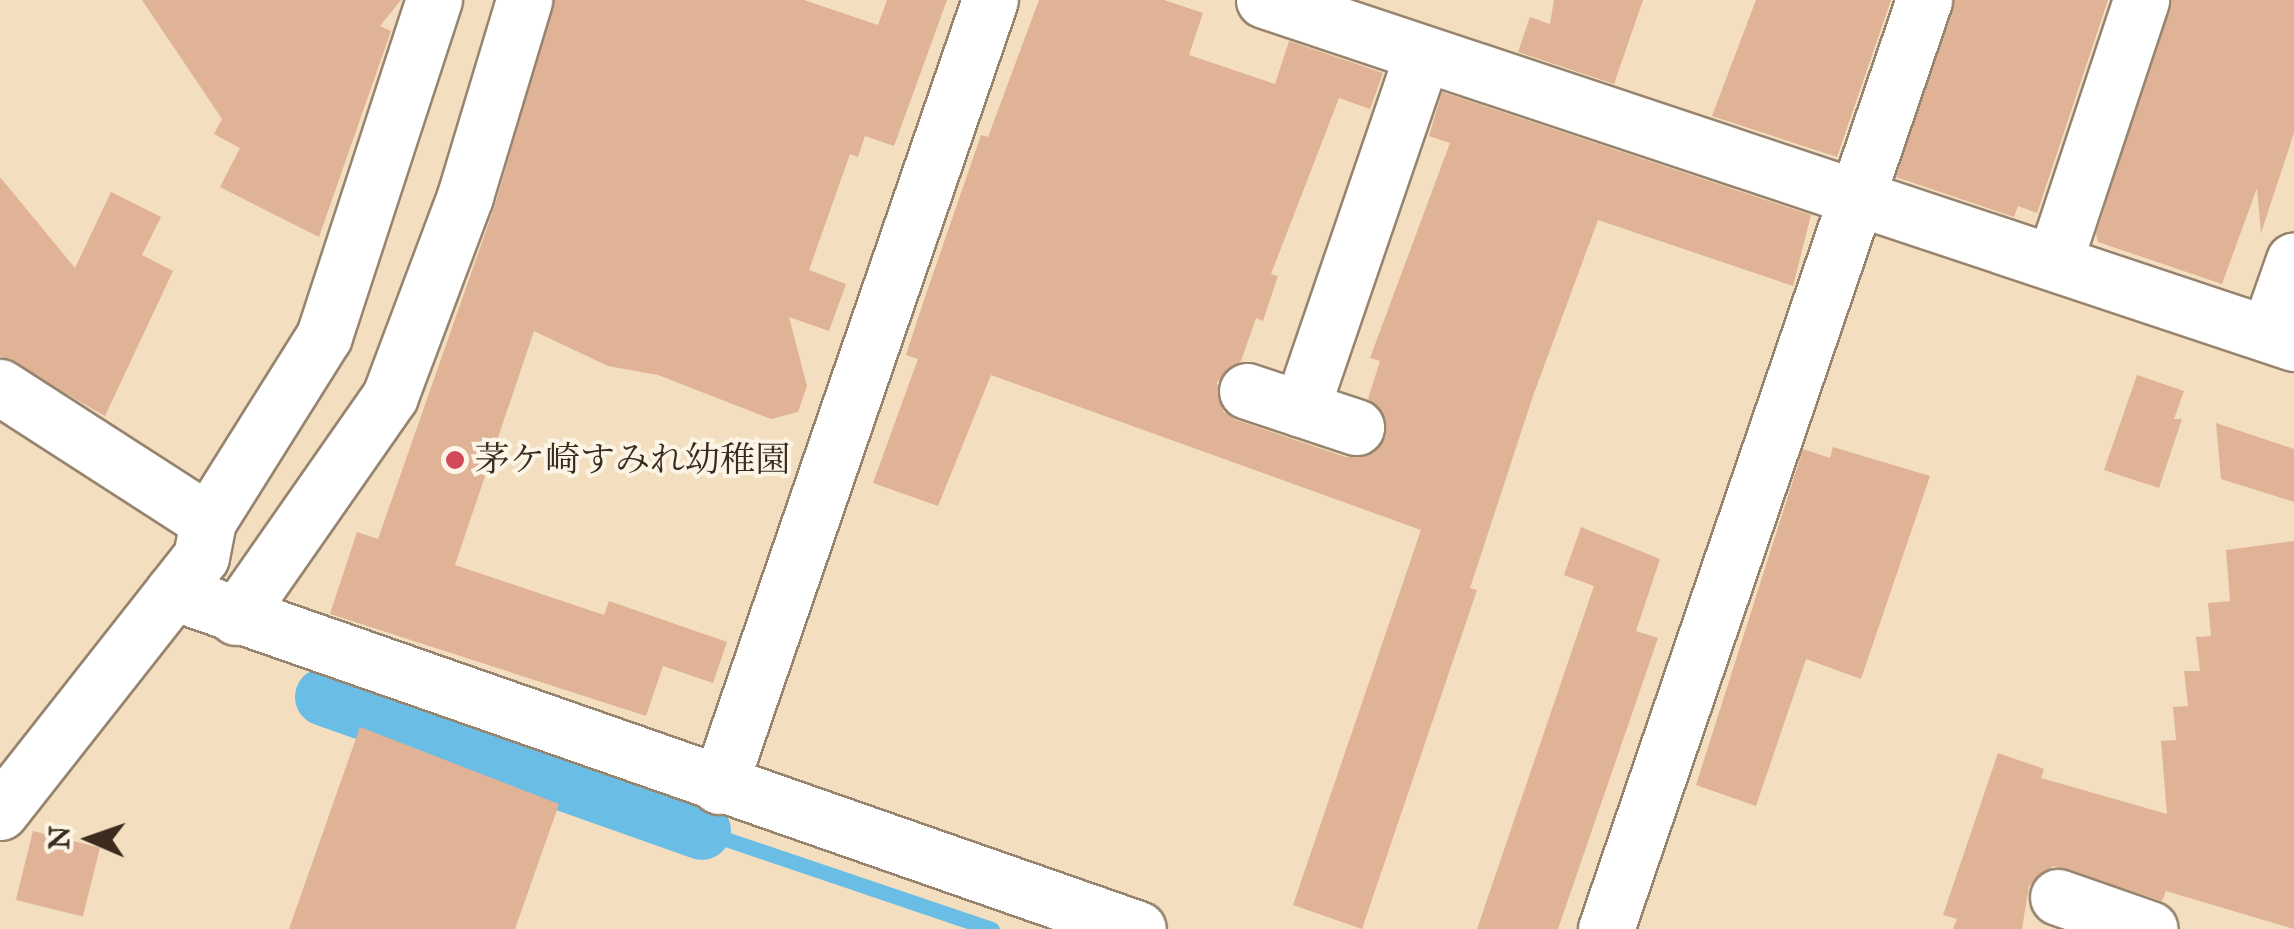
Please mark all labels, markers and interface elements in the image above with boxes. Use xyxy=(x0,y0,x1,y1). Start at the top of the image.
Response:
place label: 茅ケ崎すみれ幼稚園 xyxy=(475,439,790,481)
marker: 茅ケ崎すみれ幼稚園 xyxy=(444,449,466,471)
north arrow xyxy=(40,789,140,889)
text: N xyxy=(42,825,77,850)

